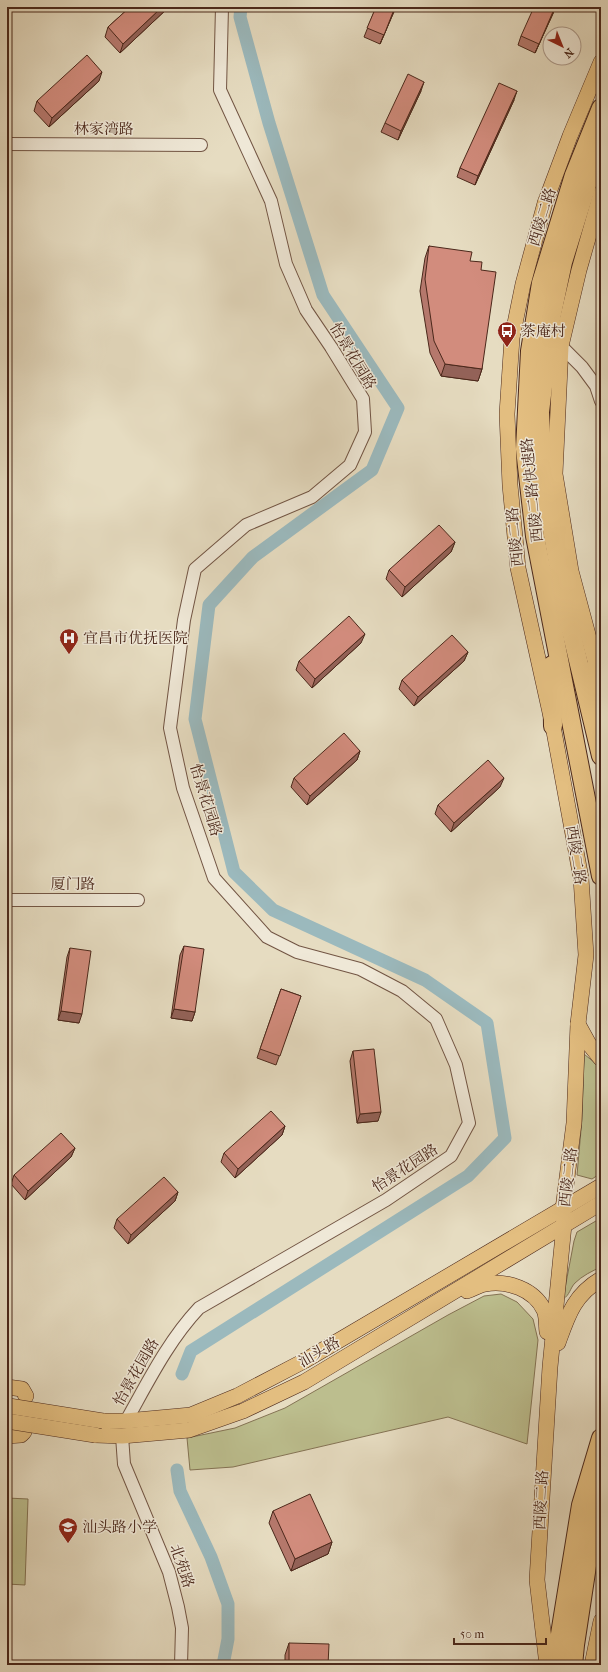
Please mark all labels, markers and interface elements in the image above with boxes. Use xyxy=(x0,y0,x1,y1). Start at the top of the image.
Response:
north arrow xyxy=(542,26,582,66)
text: N xyxy=(561,45,576,61)
street label: 林家湾路 xyxy=(74,120,134,138)
street label: 西陵二路 xyxy=(525,186,559,248)
street label: 怡景花园路 xyxy=(326,319,380,393)
bus stop icon: 茶庵村 xyxy=(496,320,518,348)
place label: 茶庵村 xyxy=(521,322,566,340)
street label: 西陵二路快速路 xyxy=(518,437,546,543)
street label: 西陵二路 xyxy=(503,506,527,568)
hospital icon: 宜昌市优抚医院 xyxy=(58,627,80,655)
place label: 宜昌市优抚医院 xyxy=(83,629,188,647)
street label: 怡景花园路 xyxy=(186,761,226,839)
street label: 西陵二路 xyxy=(562,824,590,886)
street label: 厦门路 xyxy=(50,875,96,893)
street label: 怡景花园路 xyxy=(369,1140,441,1196)
street label: 西陵二路 xyxy=(555,1146,581,1208)
street label: 汕头路 xyxy=(295,1333,343,1371)
street label: 怡景花园路 xyxy=(109,1335,163,1409)
street label: 西陵二路 xyxy=(530,1470,552,1530)
school or university icon: 汕头路小学 xyxy=(57,1516,79,1544)
place label: 汕头路小学 xyxy=(82,1518,157,1536)
street label: 北苑路 xyxy=(166,1542,198,1590)
scale bar xyxy=(454,1620,546,1646)
text: 50 m xyxy=(460,1627,484,1641)

